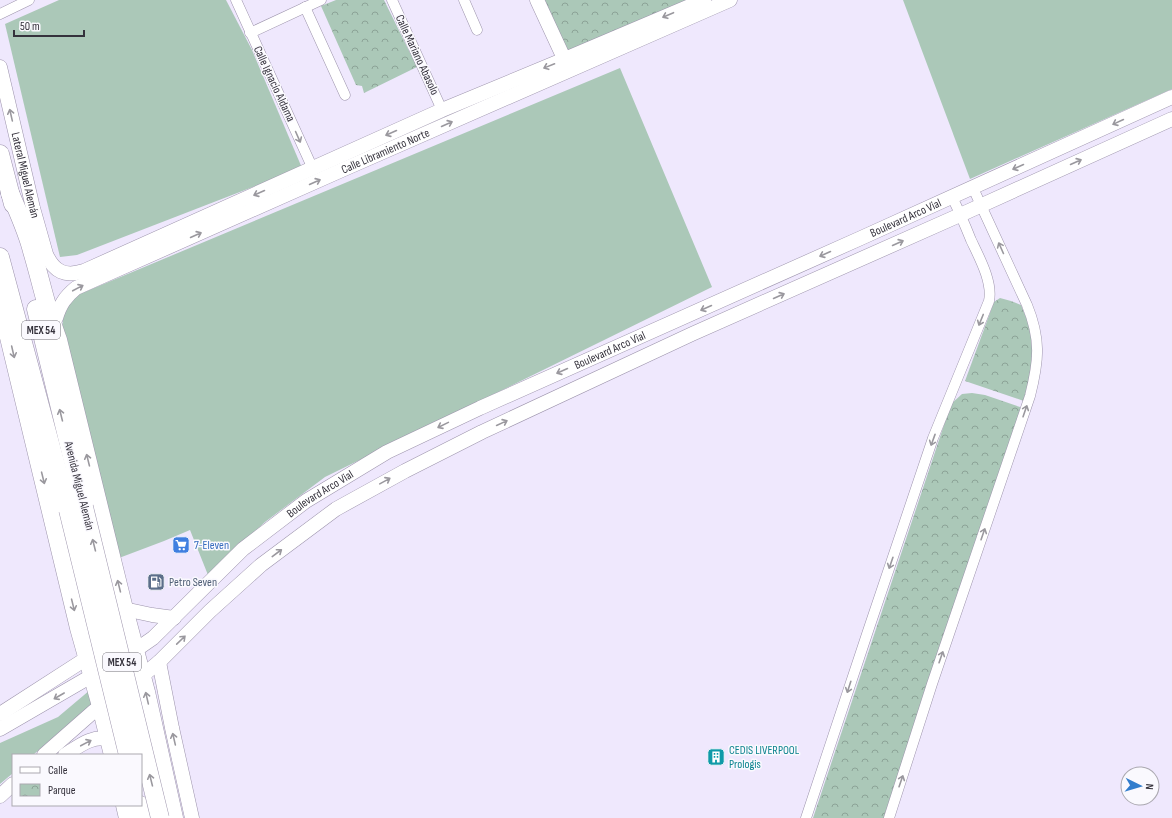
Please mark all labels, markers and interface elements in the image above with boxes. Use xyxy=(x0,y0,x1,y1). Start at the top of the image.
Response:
scale bar xyxy=(14,12,84,38)
street label: Calle Mariano Abasolo xyxy=(392,12,442,98)
one-way arrow xyxy=(663,12,675,20)
text: 50 m xyxy=(20,19,40,34)
street label: Calle Ignacio Aldama xyxy=(250,44,298,125)
one-way arrow xyxy=(543,63,555,70)
one-way arrow xyxy=(7,109,15,122)
one-way arrow xyxy=(1112,118,1124,126)
one-way arrow xyxy=(441,120,453,127)
street label: Calle Libramiento Norte xyxy=(339,125,432,177)
one-way arrow xyxy=(385,130,397,138)
street label: Lateral Miguel Alemán xyxy=(8,131,43,220)
one-way arrow xyxy=(295,131,303,143)
one-way arrow xyxy=(1070,158,1082,165)
one-way arrow xyxy=(1012,164,1024,171)
one-way arrow xyxy=(309,178,321,185)
one-way arrow xyxy=(254,190,266,197)
street label: Boulevard Arco Vial xyxy=(868,195,943,240)
one-way arrow xyxy=(190,231,202,238)
one-way arrow xyxy=(892,239,904,246)
one-way arrow xyxy=(997,242,1004,254)
one-way arrow xyxy=(819,251,831,259)
one-way arrow xyxy=(72,284,84,291)
one-way arrow xyxy=(773,291,785,299)
one-way arrow xyxy=(701,304,713,312)
one-way arrow xyxy=(977,313,985,325)
road number: MEX 54 xyxy=(22,321,60,339)
street label: Boulevard Arco Vial xyxy=(572,328,648,373)
one-way arrow xyxy=(9,345,17,358)
one-way arrow xyxy=(556,368,568,376)
one-way arrow xyxy=(1021,406,1029,418)
one-way arrow xyxy=(57,408,65,421)
one-way arrow xyxy=(495,419,507,426)
one-way arrow xyxy=(438,422,450,429)
one-way arrow xyxy=(928,434,936,446)
street label: Avenida Miguel Alemán xyxy=(60,439,97,532)
one-way arrow xyxy=(84,453,91,466)
street label: Boulevard Arco Vial xyxy=(283,467,356,521)
one-way arrow xyxy=(39,472,47,485)
one-way arrow xyxy=(379,477,391,485)
one-way arrow xyxy=(980,528,987,541)
supermarket icon: 7-Eleven xyxy=(171,535,191,555)
place label: 7-Eleven xyxy=(194,538,229,553)
one-way arrow xyxy=(89,539,97,552)
one-way arrow xyxy=(272,549,283,557)
one-way arrow xyxy=(886,557,894,569)
fuel station icon: Petro Seven xyxy=(146,572,166,592)
place label: Petro Seven xyxy=(169,575,217,590)
one-way arrow xyxy=(114,580,122,593)
one-way arrow xyxy=(70,598,77,611)
one-way arrow xyxy=(176,635,186,645)
one-way arrow xyxy=(938,652,946,664)
road number: MEX 54 xyxy=(103,653,141,671)
one-way arrow xyxy=(845,680,853,692)
one-way arrow xyxy=(53,692,65,700)
one-way arrow xyxy=(143,692,151,705)
one-way arrow xyxy=(170,733,178,746)
one-way arrow xyxy=(80,738,92,746)
place label: CEDIS LIVERPOOL Prologis xyxy=(729,743,800,772)
building icon: CEDIS LIVERPOOL Prologis xyxy=(706,747,726,767)
legend xyxy=(12,754,142,806)
text: Calle xyxy=(48,763,68,778)
north arrow xyxy=(1120,766,1160,806)
one-way arrow xyxy=(146,774,154,787)
one-way arrow xyxy=(898,775,905,788)
text: Parque xyxy=(48,783,76,798)
text: N xyxy=(1143,783,1156,790)

